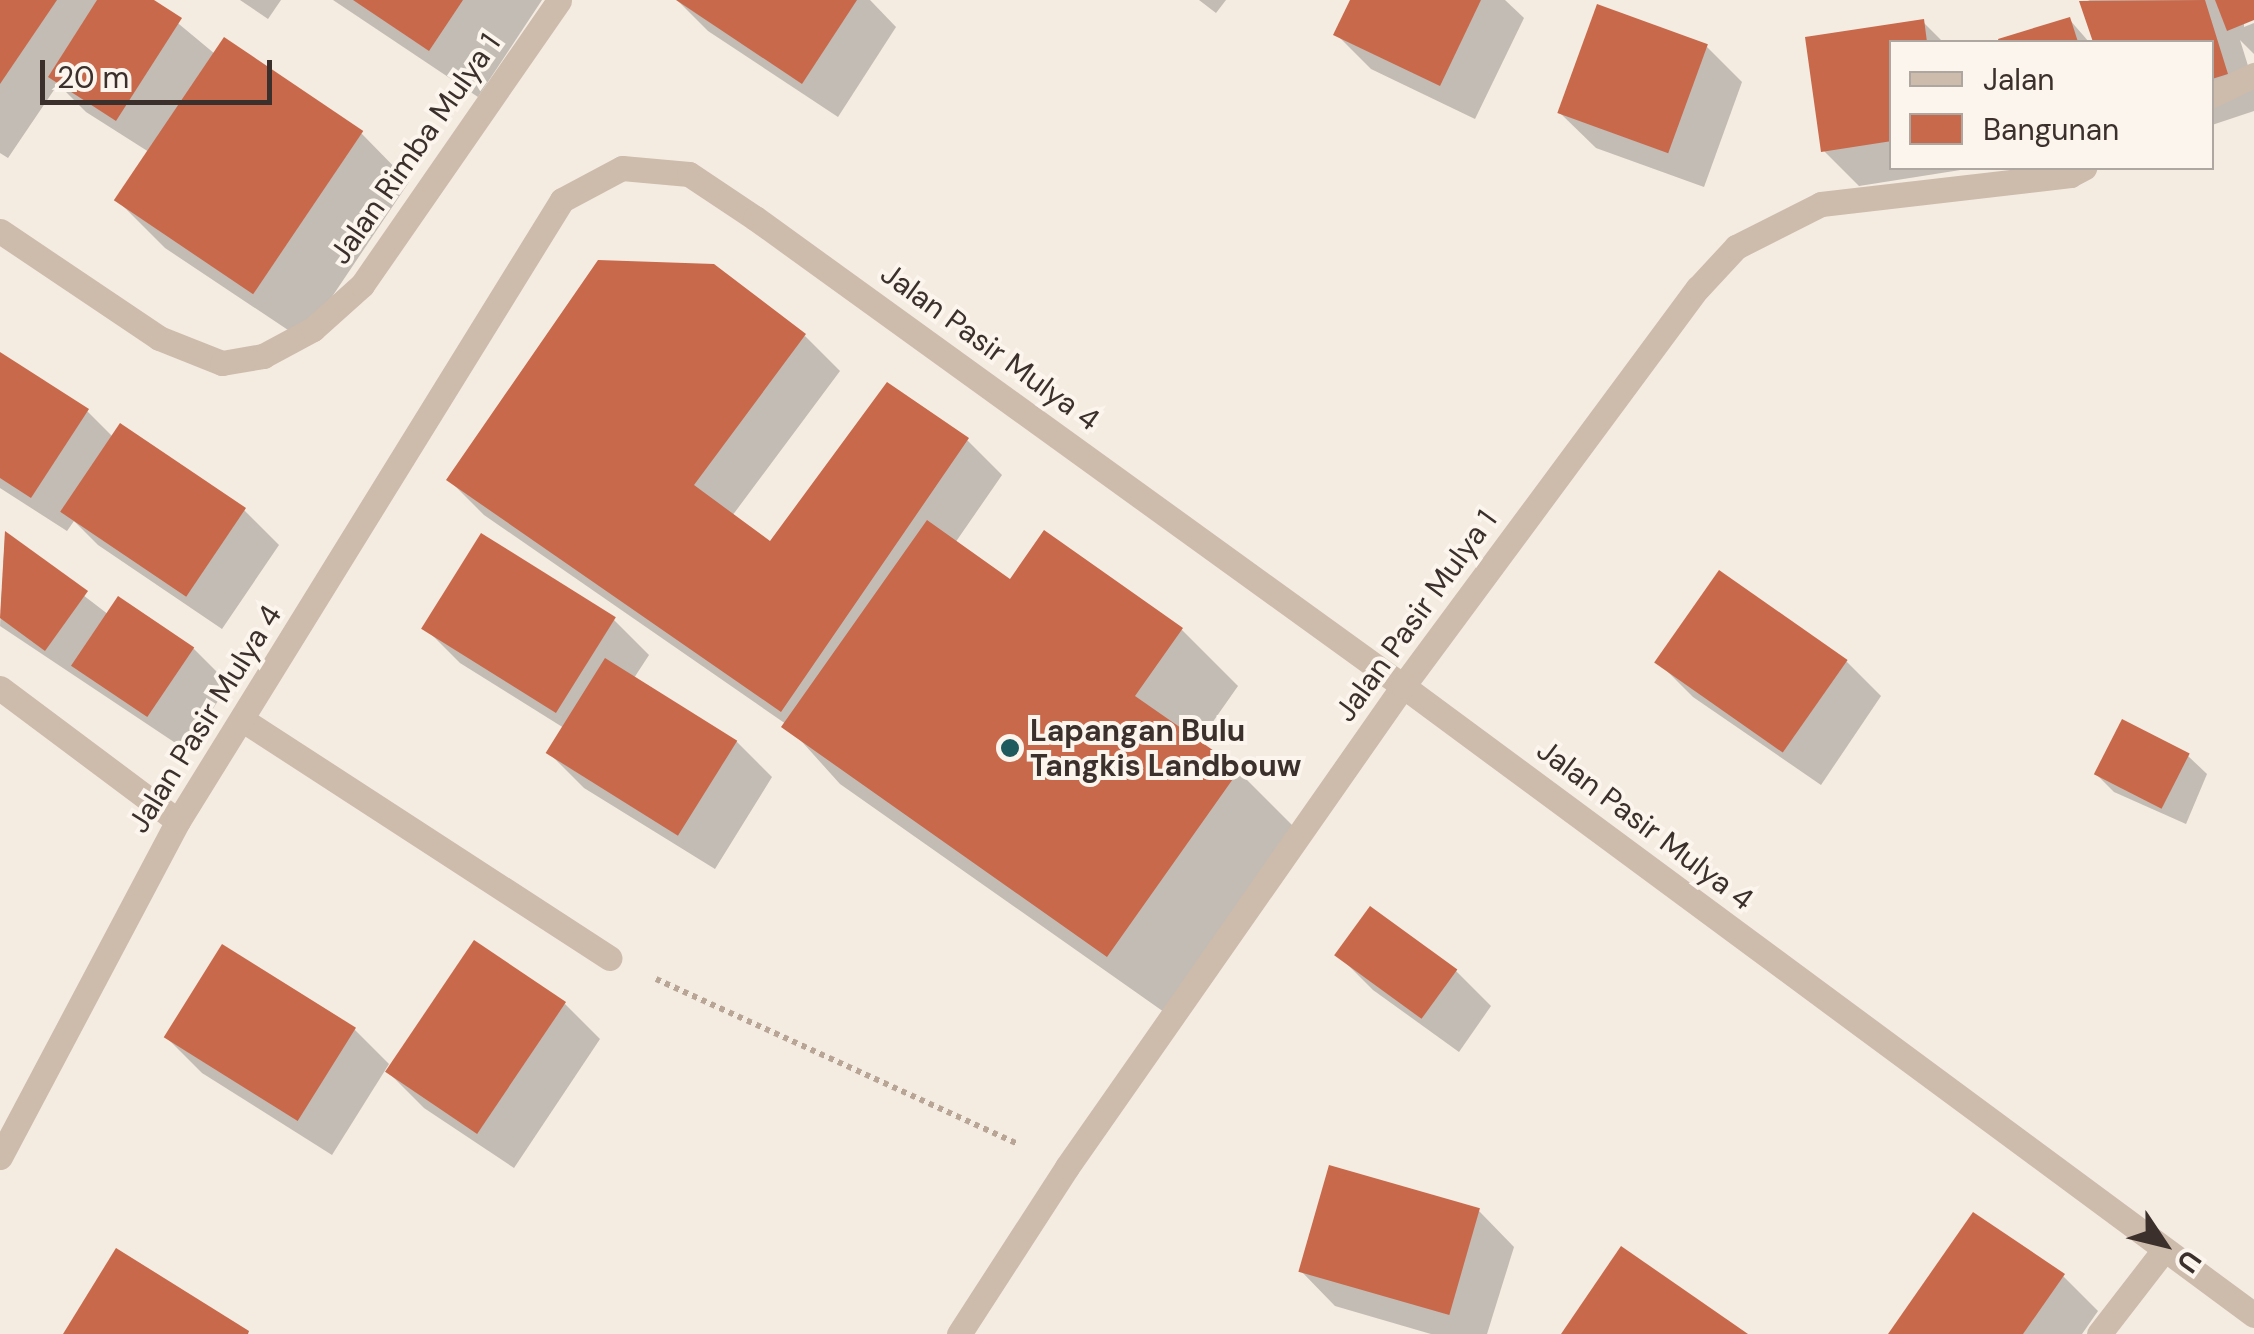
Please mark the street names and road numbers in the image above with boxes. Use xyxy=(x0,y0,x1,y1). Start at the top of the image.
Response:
street label: Jalan Rimba Mulya 1 xyxy=(322,27,508,271)
street label: Jalan Pasir Mulya 4 xyxy=(874,256,1106,438)
street label: Jalan Pasir Mulya 1 xyxy=(1327,503,1505,729)
street label: Jalan Pasir Mulya 4 xyxy=(121,599,289,839)
street label: Jalan Pasir Mulya 4 xyxy=(1530,732,1760,918)

